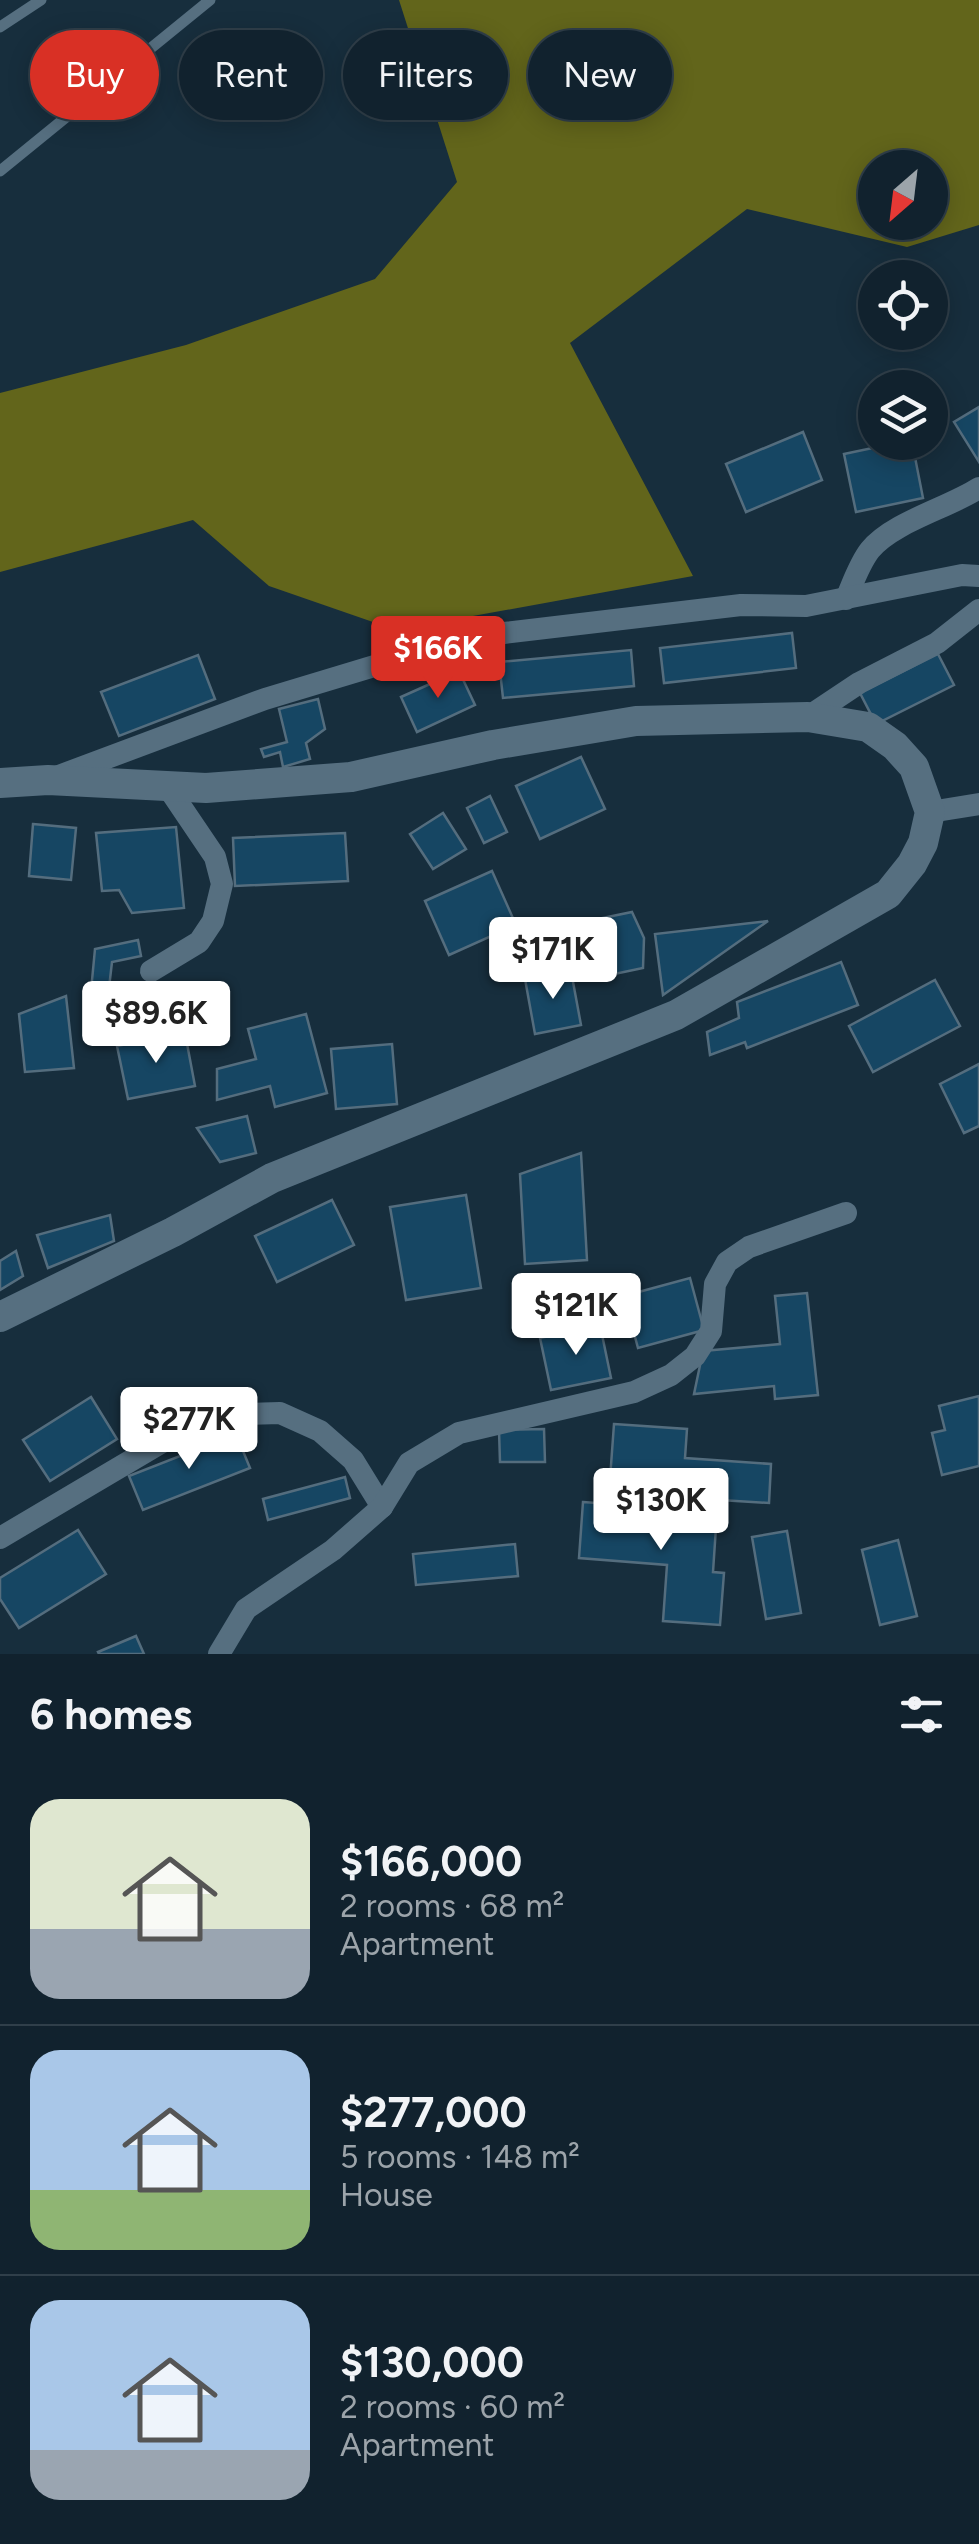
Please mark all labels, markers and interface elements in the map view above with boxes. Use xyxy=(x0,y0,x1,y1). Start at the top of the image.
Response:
chip: Buy xyxy=(30,30,159,120)
chip: Rent xyxy=(179,30,323,120)
chip: Filters xyxy=(343,30,508,120)
chip: New xyxy=(528,30,672,120)
north arrow xyxy=(858,150,948,240)
map controls xyxy=(858,150,948,460)
button: locate xyxy=(858,260,948,350)
button: layers xyxy=(858,370,948,460)
pin: $166K xyxy=(368,616,508,701)
text: $166K xyxy=(393,629,483,667)
pin: $171K xyxy=(483,917,623,1002)
text: $171K xyxy=(511,930,595,968)
pin: $89.6K xyxy=(75,981,237,1066)
text: $89.6K xyxy=(104,994,208,1032)
pin: $121K xyxy=(506,1273,646,1358)
text: $121K xyxy=(534,1286,618,1324)
pin: $277K xyxy=(119,1387,259,1472)
text: $277K xyxy=(142,1400,236,1438)
pin: $130K xyxy=(591,1468,731,1553)
text: $130K xyxy=(615,1481,707,1519)
icon: filters xyxy=(894,1687,949,1742)
text: 6 homes xyxy=(30,1689,192,1740)
text: $166,000 xyxy=(340,1836,522,1887)
icon: home xyxy=(110,1839,230,1959)
text: 2 rooms · 68 m² xyxy=(340,1887,564,1925)
text: Apartment xyxy=(340,1925,494,1963)
text: $277,000 xyxy=(340,2087,527,2138)
icon: home xyxy=(110,2090,230,2210)
text: 5 rooms · 148 m² xyxy=(340,2138,580,2176)
text: House xyxy=(340,2176,433,2214)
text: $130,000 xyxy=(340,2337,524,2388)
icon: home xyxy=(110,2340,230,2460)
text: 2 rooms · 60 m² xyxy=(340,2388,565,2426)
text: Apartment xyxy=(340,2426,494,2464)

